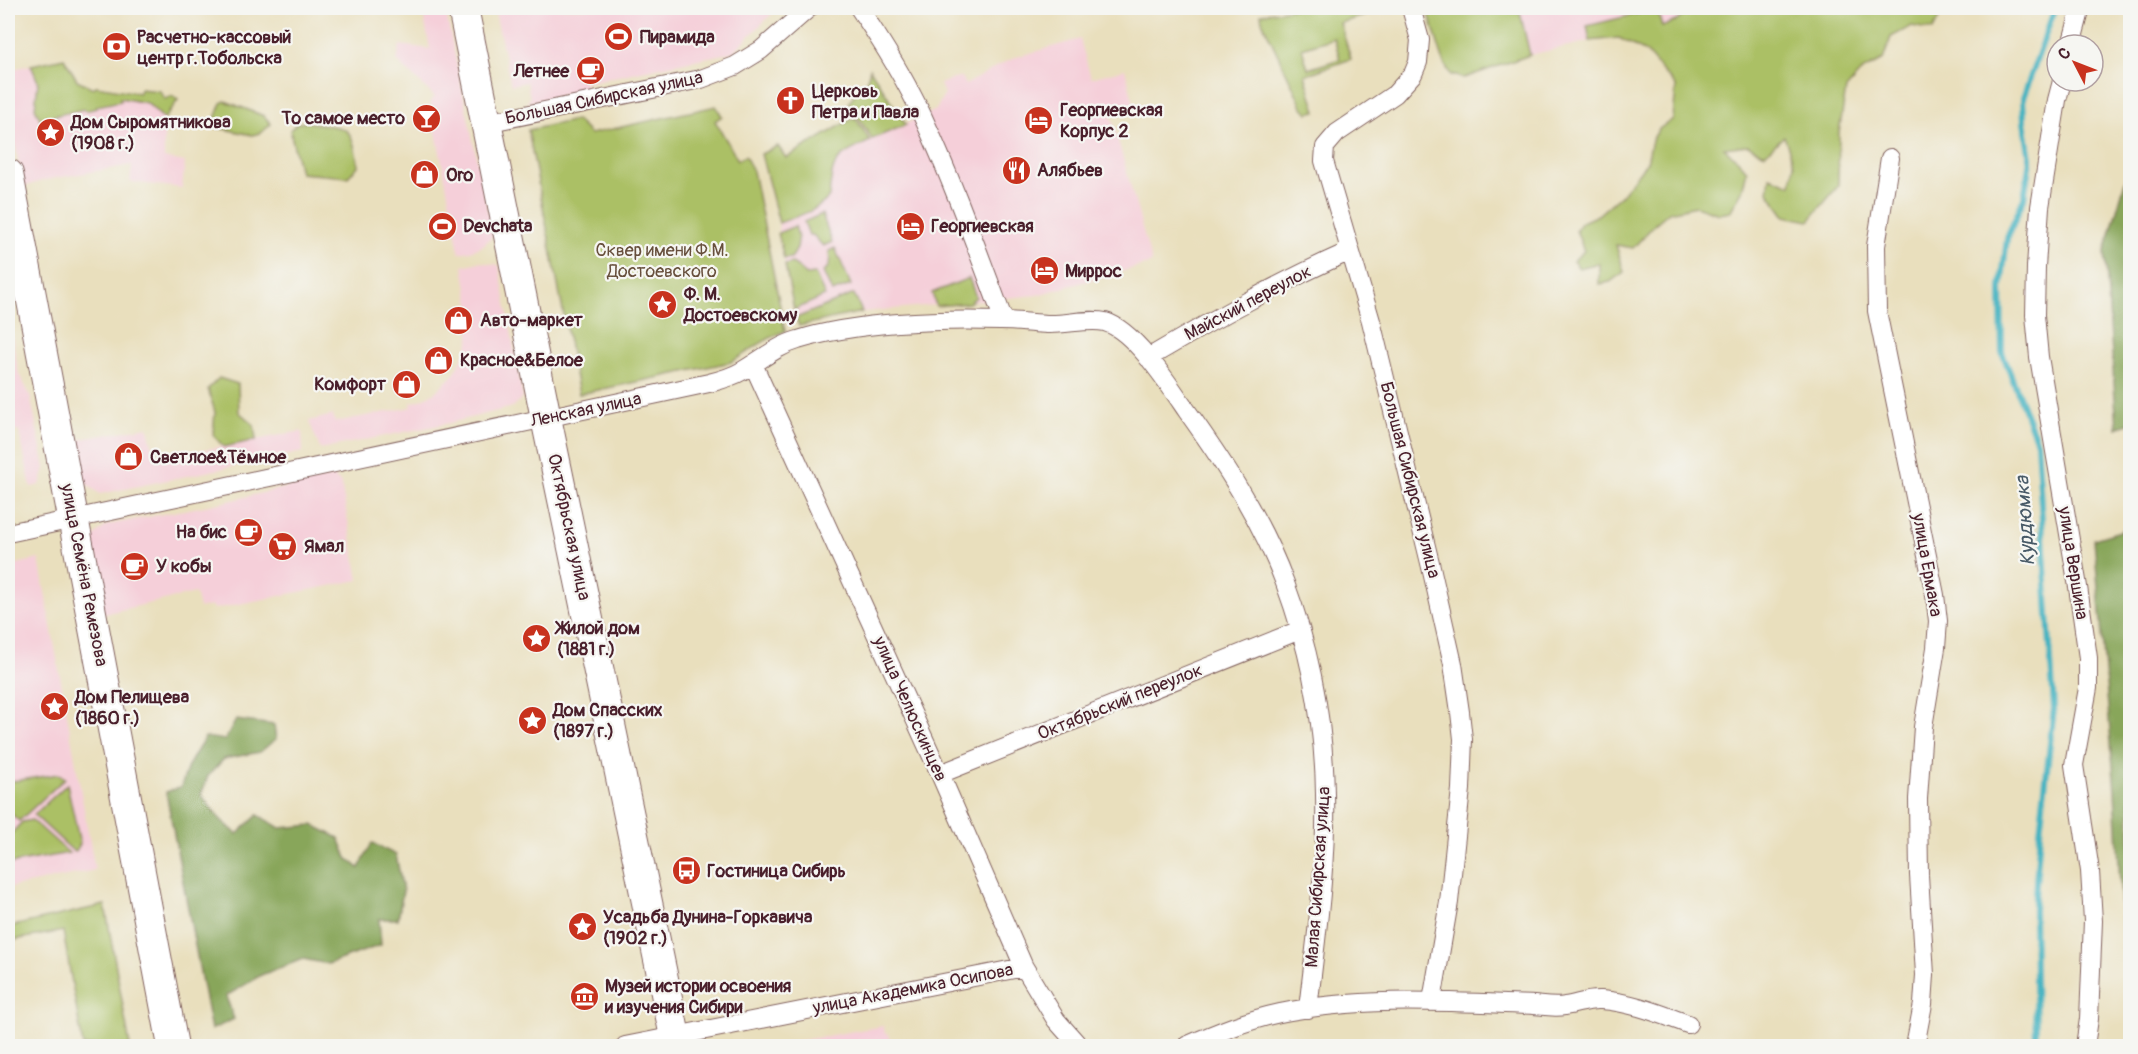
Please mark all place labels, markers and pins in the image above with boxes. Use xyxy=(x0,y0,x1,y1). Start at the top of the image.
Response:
sports icon: Пирамида xyxy=(603,21,635,53)
place label: Расчетно-кассовый центр г.Тобольска xyxy=(137,26,291,70)
place label: Пирамида xyxy=(640,26,715,49)
bank icon: Расчетно-кассовый центр г.Тобольска xyxy=(100,31,132,63)
cafe icon: Летнее xyxy=(574,55,606,87)
place label: Летнее xyxy=(513,60,570,83)
place label: Церковь Петра и Павла xyxy=(812,80,920,124)
church icon: Церковь Петра и Павла xyxy=(775,85,807,117)
place label: Георгиевская Корпус 2 xyxy=(1060,99,1163,143)
bar icon: То самое место xyxy=(410,102,442,134)
hotel icon: Георгиевская Корпус 2 xyxy=(1023,104,1055,136)
place label: То самое место xyxy=(280,107,405,130)
place label: Дом Сыромятникова (1908 г.) xyxy=(70,111,231,155)
place icon: Дом Сыромятникова (1908 г.) xyxy=(34,116,66,148)
restaurant icon: Алябьев xyxy=(1000,154,1032,186)
shop icon: Oro xyxy=(409,159,441,191)
place label: Алябьев xyxy=(1037,159,1103,182)
place label: Oro xyxy=(446,164,473,187)
sports icon: Devchata xyxy=(426,210,458,242)
hotel icon: Георгиевская xyxy=(894,210,926,242)
place label: Devchata xyxy=(463,215,533,238)
place label: Георгиевская xyxy=(931,215,1034,238)
hotel icon: Миррос xyxy=(1028,255,1060,287)
place label: Миррос xyxy=(1065,260,1122,283)
place label: Ф. М. Достоевскому xyxy=(683,283,798,327)
place icon: Ф. М. Достоевскому xyxy=(647,288,679,320)
shop icon: Авто-маркет xyxy=(443,304,475,336)
place label: Авто-маркет xyxy=(480,309,584,332)
shop icon: Красное&Белое xyxy=(423,344,455,376)
place label: Красное&Белое xyxy=(460,349,584,372)
shop icon: Комфорт xyxy=(391,368,423,400)
place label: Комфорт xyxy=(314,373,387,396)
shop icon: Светлое&Тёмное xyxy=(113,441,145,473)
place label: Светлое&Тёмное xyxy=(150,446,287,469)
cafe icon: На бис xyxy=(232,516,264,548)
place label: На бис xyxy=(176,521,227,544)
supermarket icon: Ямал xyxy=(267,530,299,562)
place label: Ямал xyxy=(304,535,344,558)
cafe icon: У кобы xyxy=(119,550,151,582)
place label: У кобы xyxy=(156,555,212,578)
place label: Жилой дом (1881 г.) xyxy=(554,617,640,661)
place icon: Жилой дом (1881 г.) xyxy=(520,622,552,654)
place label: Дом Пелищева (1860 г.) xyxy=(74,686,190,730)
place icon: Дом Пелищева (1860 г.) xyxy=(38,691,70,723)
place label: Дом Спасских (1897 г.) xyxy=(552,699,662,743)
place icon: Дом Спасских (1897 г.) xyxy=(516,704,548,736)
bus stop icon: Гостиница Сибирь xyxy=(670,855,702,887)
place label: Гостиница Сибирь xyxy=(707,860,846,883)
place label: Усадьба Дунина-Горкавича (1902 г.) xyxy=(603,906,813,950)
place icon: Усадьба Дунина-Горкавича (1902 г.) xyxy=(566,911,598,943)
place label: Музей истории освоения и изучения Сибири xyxy=(604,975,791,1019)
museum icon: Музей истории освоения и изучения Сибири xyxy=(568,980,600,1012)

